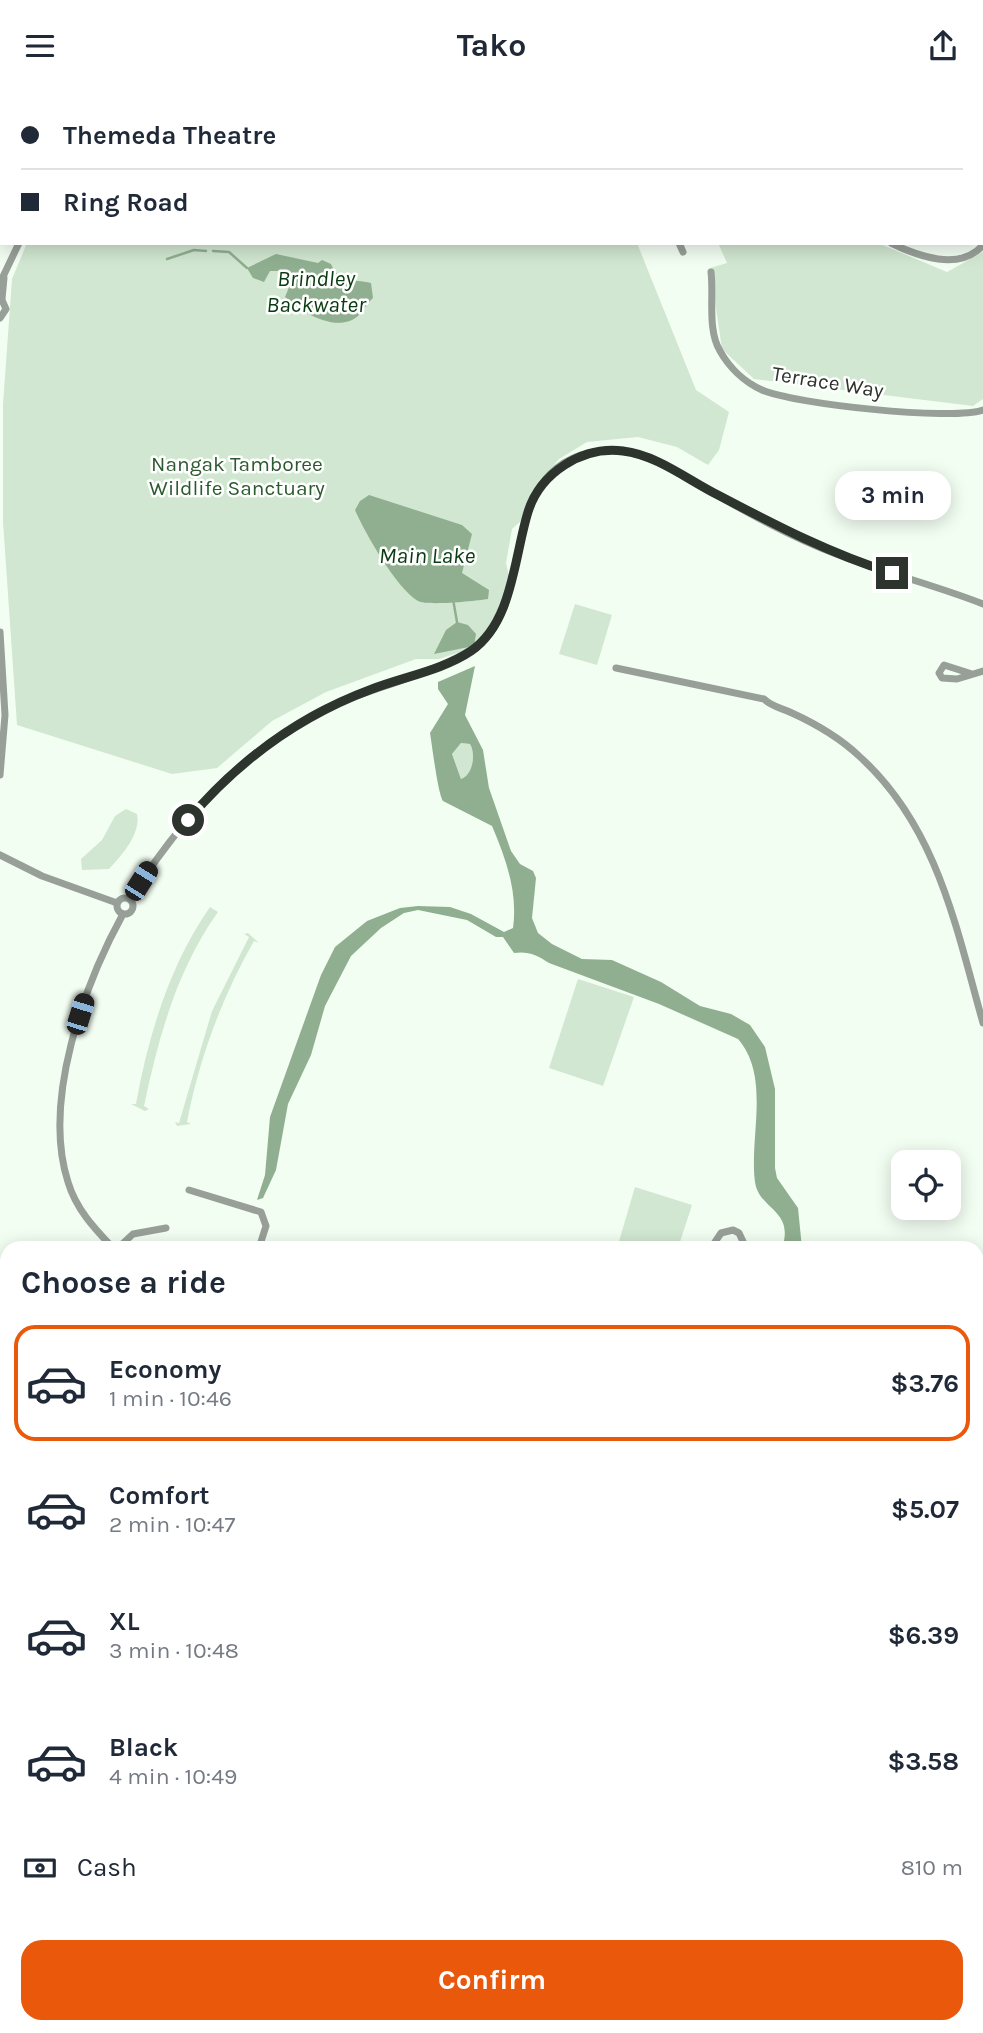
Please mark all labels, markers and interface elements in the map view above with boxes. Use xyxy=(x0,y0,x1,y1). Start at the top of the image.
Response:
icon: menu xyxy=(21,27,59,65)
text: Tako xyxy=(457,27,526,64)
icon: share xyxy=(924,27,962,65)
text: Themeda Theatre xyxy=(63,120,276,151)
text: Ring Road xyxy=(63,187,189,218)
water label: Brindley Backwater xyxy=(266,265,367,318)
street label: Terrace Way xyxy=(771,361,886,403)
park label: Nangak Tamboree Wildlife Sanctuary xyxy=(149,452,325,500)
callout: 3 min xyxy=(834,471,950,521)
text: 3 min xyxy=(861,482,925,509)
water label: Main Lake xyxy=(379,542,476,569)
route end xyxy=(876,557,908,589)
route start xyxy=(172,804,204,836)
car xyxy=(121,858,162,904)
car xyxy=(64,991,97,1037)
map controls xyxy=(891,1150,961,1220)
button: locate xyxy=(891,1150,961,1220)
text: Choose a ride xyxy=(21,1264,226,1301)
icon: car xyxy=(25,1352,88,1415)
text: Economy xyxy=(109,1354,221,1385)
text: $3.76 xyxy=(891,1368,959,1399)
text: 1 min · 10:46 xyxy=(109,1385,232,1412)
icon: car xyxy=(25,1478,88,1541)
text: Comfort xyxy=(109,1480,210,1511)
text: $5.07 xyxy=(891,1494,959,1525)
text: 2 min · 10:47 xyxy=(109,1511,235,1538)
icon: car xyxy=(25,1604,88,1667)
text: XL xyxy=(109,1606,140,1637)
text: $6.39 xyxy=(888,1620,959,1651)
text: 3 min · 10:48 xyxy=(109,1637,239,1664)
icon: car xyxy=(25,1730,88,1793)
text: Black xyxy=(109,1732,178,1763)
text: $3.58 xyxy=(887,1746,959,1777)
text: 4 min · 10:49 xyxy=(109,1763,237,1790)
icon: cash xyxy=(21,1849,59,1887)
text: Cash xyxy=(77,1852,137,1883)
text: 810 m xyxy=(901,1854,963,1881)
button: Confirm xyxy=(21,1940,963,2020)

